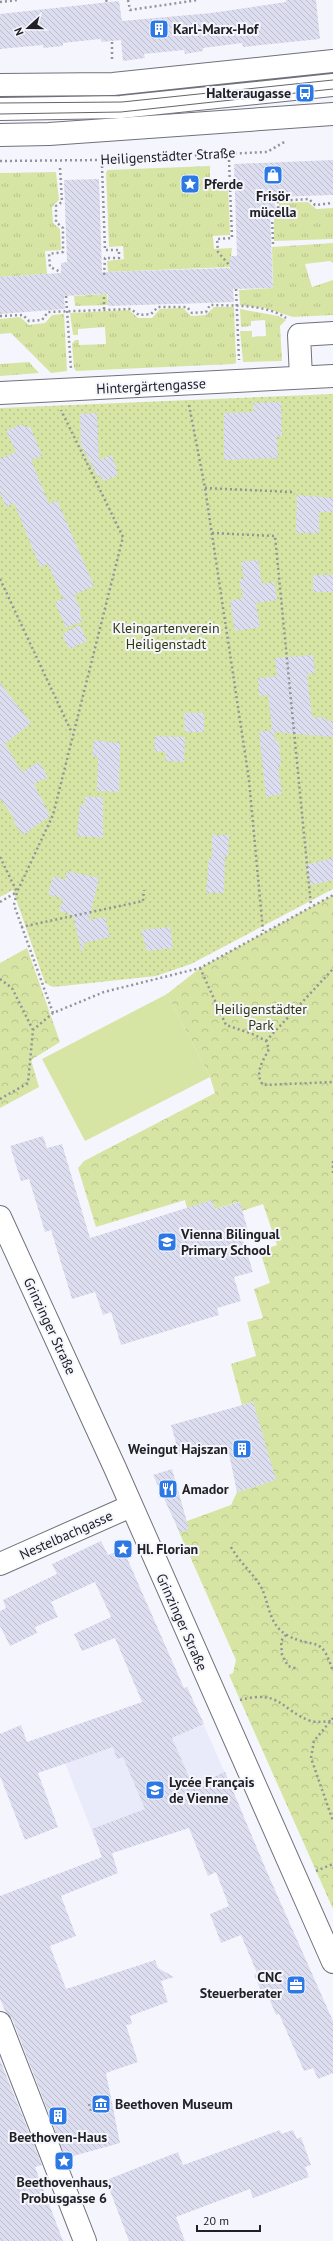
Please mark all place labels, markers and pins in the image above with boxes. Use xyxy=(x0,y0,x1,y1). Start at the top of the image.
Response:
building icon: Karl-Marx-Hof xyxy=(148,18,170,40)
place label: Karl-Marx-Hof xyxy=(173,20,260,38)
bus stop icon: Halteraugasse xyxy=(294,82,316,104)
place label: Halteraugasse xyxy=(206,84,291,102)
shop icon: Frisör mücella xyxy=(262,164,284,186)
place icon: Pferde xyxy=(179,173,201,195)
place label: Pferde xyxy=(204,175,243,193)
place label: Frisör mücella xyxy=(250,187,297,221)
place label: Vienna Bilingual Primary School xyxy=(180,1225,281,1259)
school or university icon: Vienna Bilingual Primary School xyxy=(156,1231,178,1253)
building icon: Weingut Hajszan xyxy=(231,1438,253,1460)
place label: Weingut Hajszan xyxy=(128,1440,228,1458)
restaurant icon: Amador xyxy=(157,1478,179,1500)
place label: Amador xyxy=(182,1480,229,1498)
place icon: Hl. Florian xyxy=(112,1538,134,1560)
place label: Hl. Florian xyxy=(137,1540,198,1558)
place label: Lycée Français de Vienne xyxy=(169,1773,254,1807)
school or university icon: Lycée Français de Vienne xyxy=(144,1779,166,1801)
place label: CNC Steuerberater xyxy=(200,1968,282,2002)
office icon: CNC Steuerberater xyxy=(285,1974,307,1996)
museum icon: Beethoven Museum xyxy=(90,2093,112,2115)
place label: Beethoven Museum xyxy=(115,2095,233,2113)
building icon: Beethoven-Haus xyxy=(47,2105,69,2127)
place label: Beethoven-Haus xyxy=(9,2128,107,2146)
place icon: Beethovenhaus, Probusgasse 6 xyxy=(53,2150,75,2172)
place label: Beethovenhaus, Probusgasse 6 xyxy=(16,2173,112,2207)

